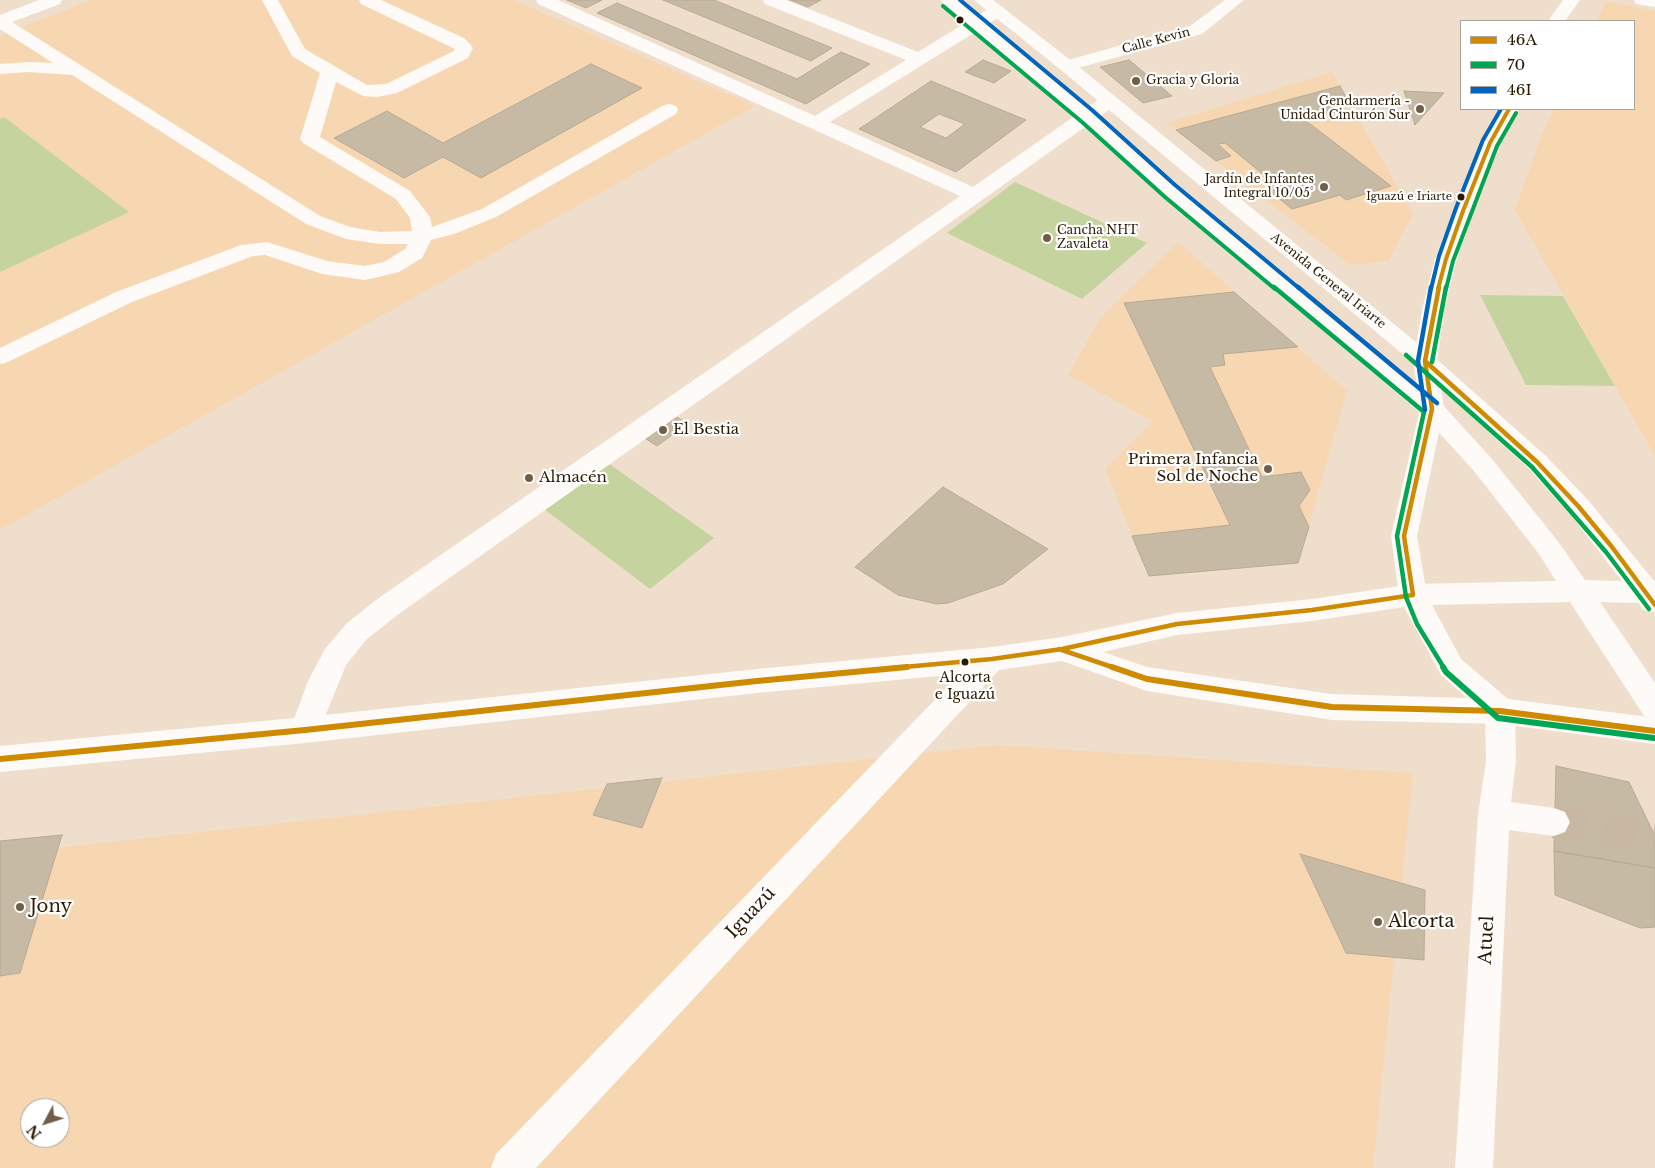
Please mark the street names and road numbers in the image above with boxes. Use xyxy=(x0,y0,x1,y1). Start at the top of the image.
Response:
street label: Calle Kevin xyxy=(1120,25,1192,57)
street label: Avenida General Iriarte xyxy=(1268,230,1388,332)
street label: Iguazú xyxy=(722,883,780,943)
street label: Atuel xyxy=(1475,915,1499,965)

